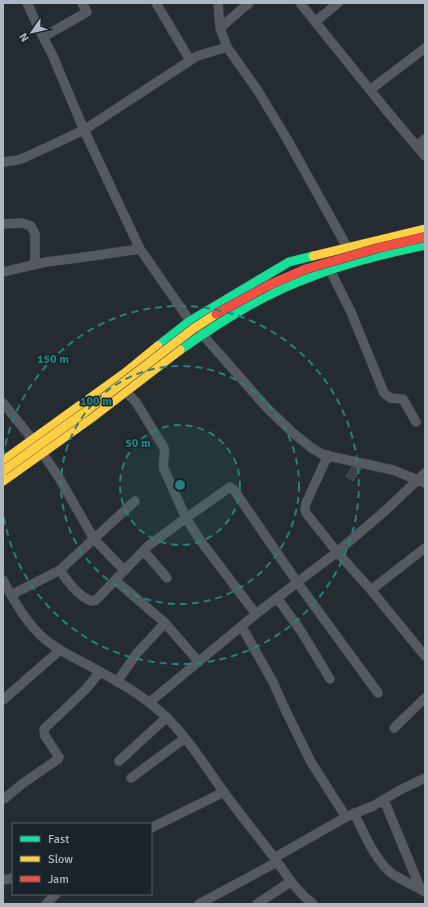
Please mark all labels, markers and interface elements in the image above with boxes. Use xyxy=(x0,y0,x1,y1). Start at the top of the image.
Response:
north arrow xyxy=(12,12,52,52)
text: N xyxy=(17,31,32,44)
text: 150 m xyxy=(37,352,69,367)
text: 100 m xyxy=(80,394,112,409)
text: 50 m xyxy=(125,436,151,451)
centre of rings xyxy=(173,478,187,492)
legend xyxy=(12,823,152,895)
text: Fast xyxy=(48,832,69,847)
text: Slow xyxy=(48,852,73,867)
text: Jam xyxy=(48,872,69,887)

